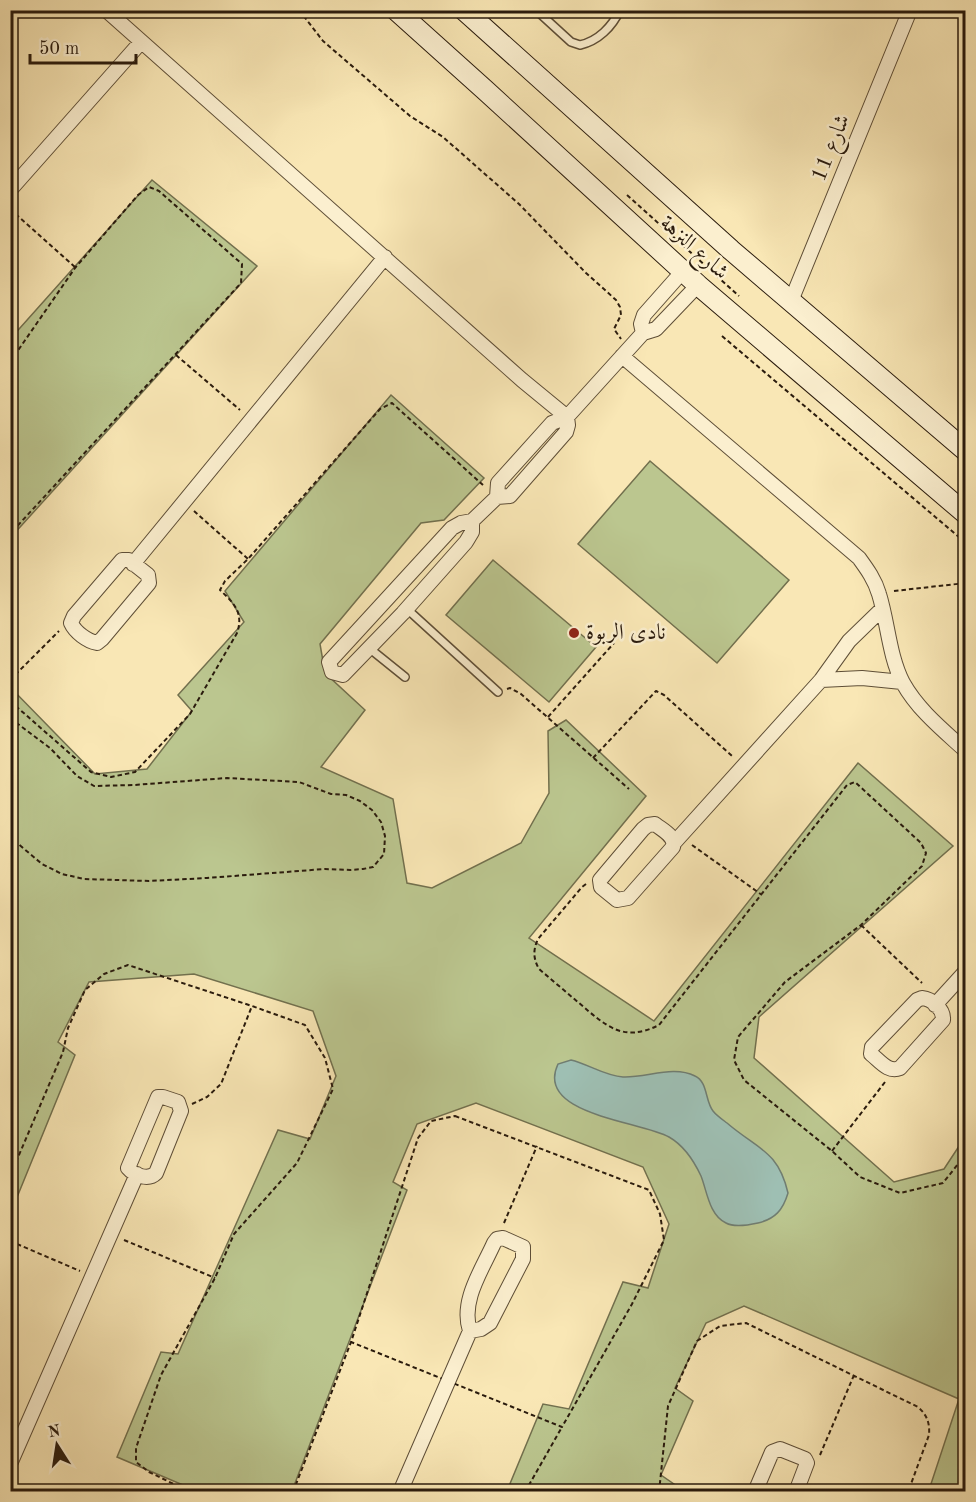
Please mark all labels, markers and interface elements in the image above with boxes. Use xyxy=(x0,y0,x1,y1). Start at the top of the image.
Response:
scale bar xyxy=(30,27,136,65)
text: 50 m xyxy=(39,40,79,58)
street label: شارع 11 xyxy=(808,111,860,187)
street label: شارع النزهة xyxy=(652,212,732,289)
place label: نادى الربوة xyxy=(586,622,666,645)
marker: نادى الربوة xyxy=(567,626,581,640)
north arrow xyxy=(27,1415,87,1475)
text: N xyxy=(47,1423,63,1441)

